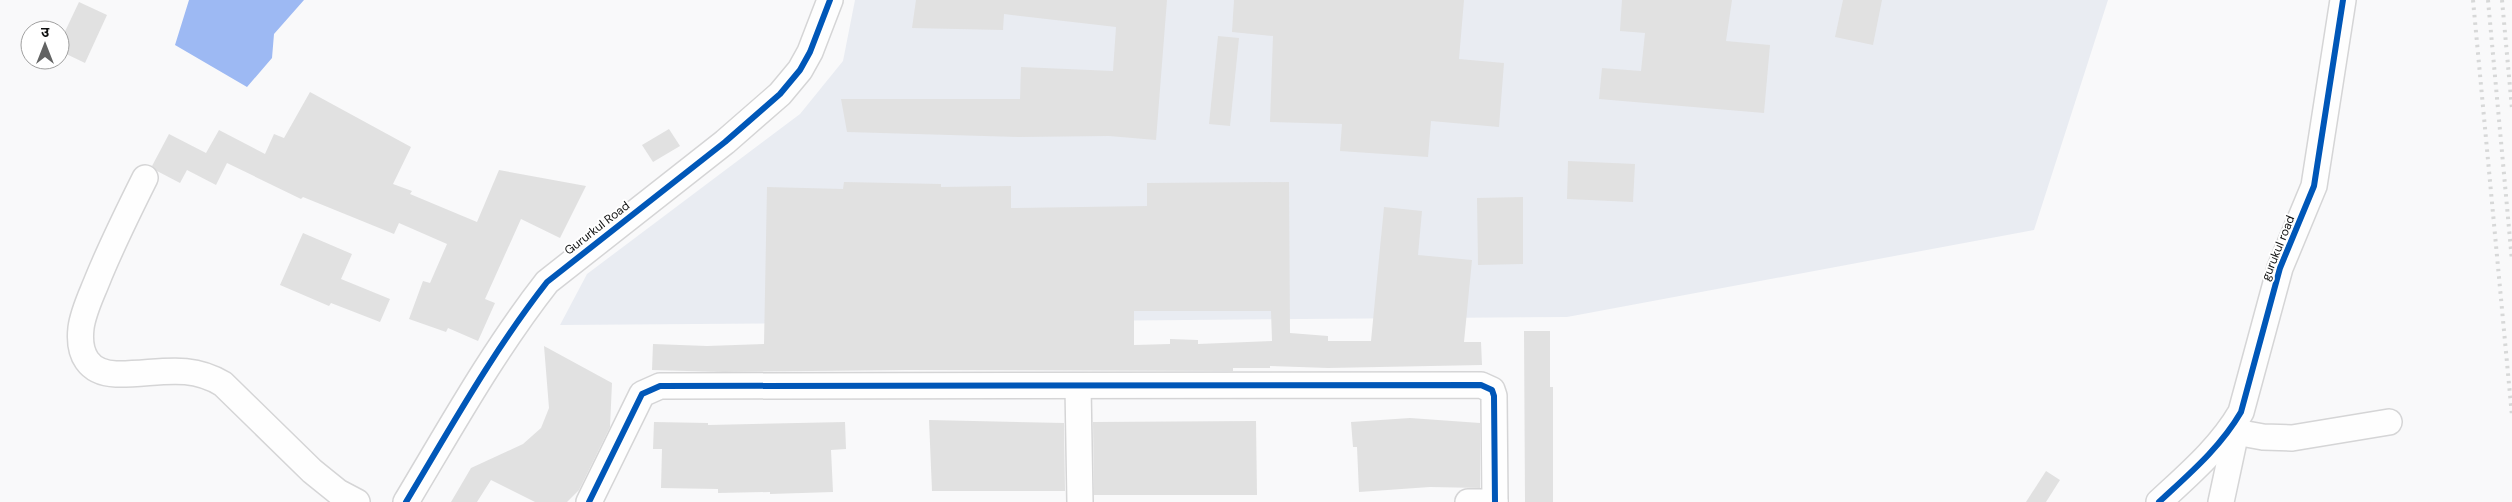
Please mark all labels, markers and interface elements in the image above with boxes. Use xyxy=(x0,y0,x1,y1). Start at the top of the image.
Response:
north arrow xyxy=(20,20,70,70)
text: उ xyxy=(41,23,50,41)
street label: Gururkul Road xyxy=(561,198,633,258)
street label: gurukul road xyxy=(2258,213,2298,283)

